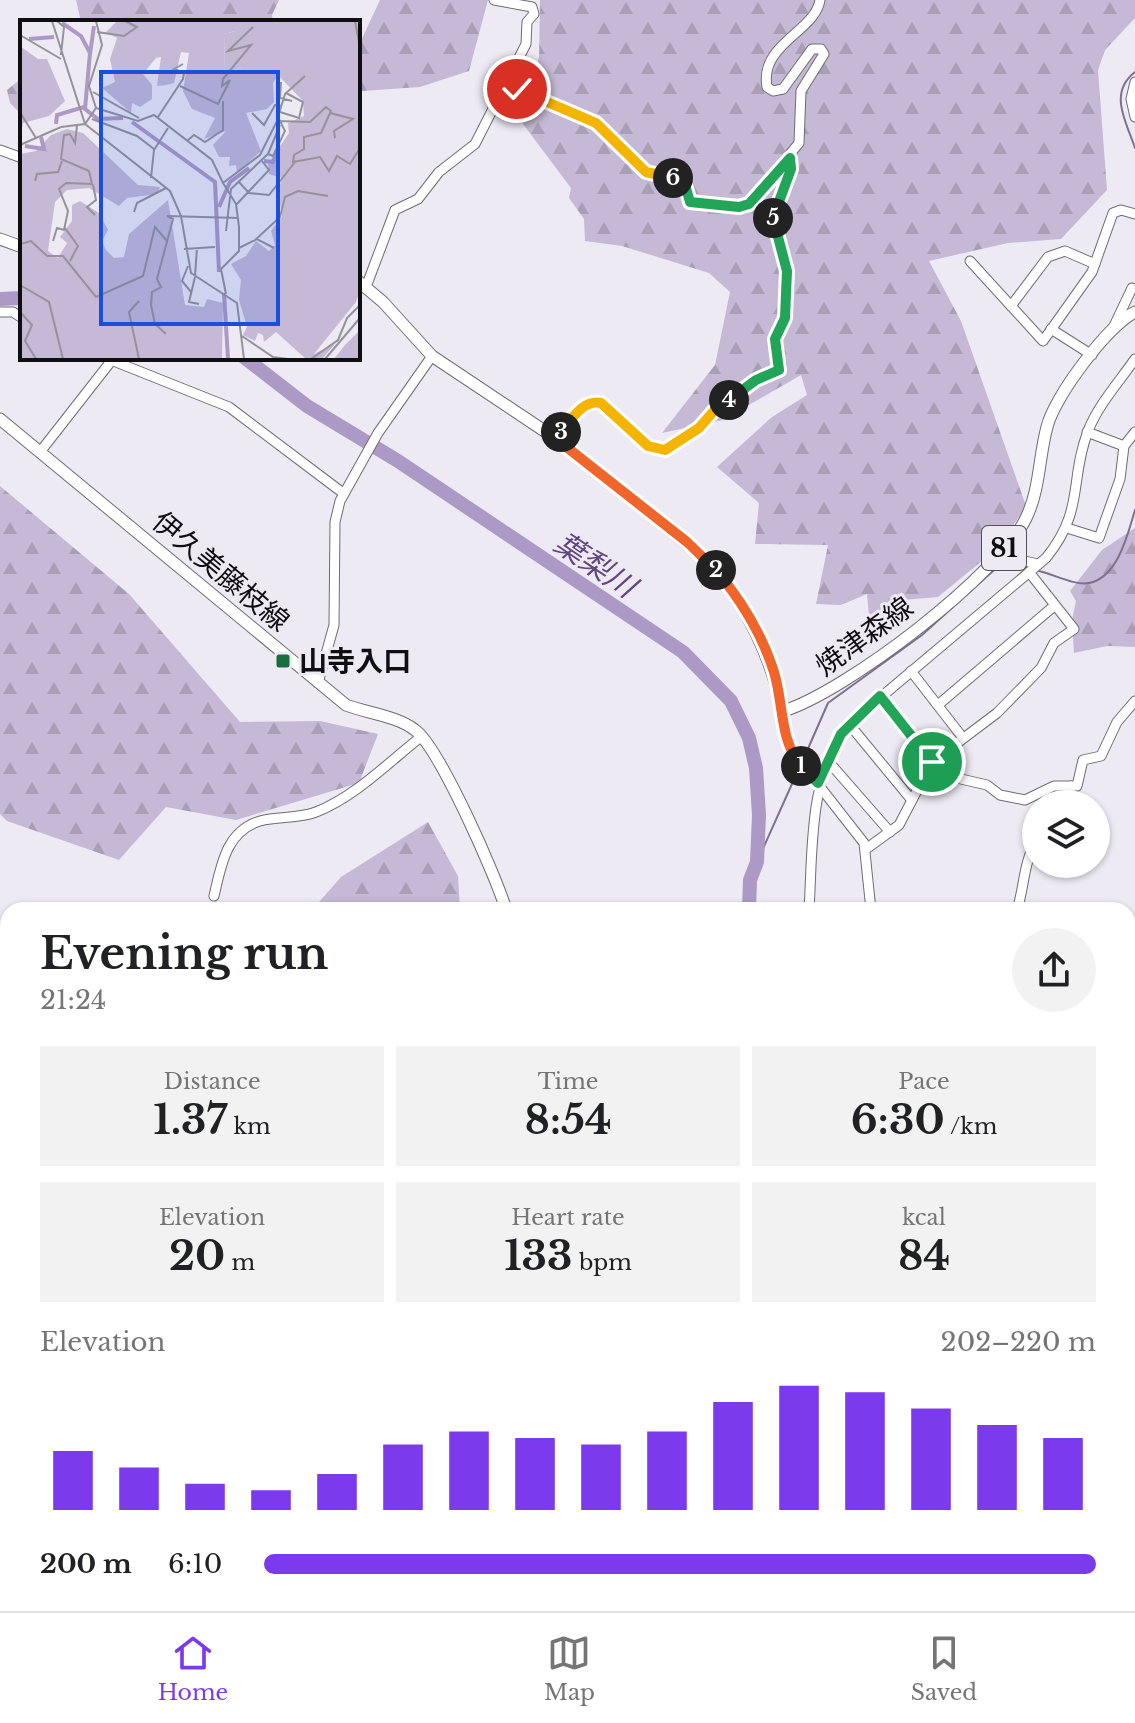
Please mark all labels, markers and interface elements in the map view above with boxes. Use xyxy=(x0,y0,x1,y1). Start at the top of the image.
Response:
inset map xyxy=(20,20,360,360)
pin xyxy=(483,55,551,123)
icon: check xyxy=(495,67,539,111)
pin: 6 xyxy=(653,158,693,198)
text: 6 xyxy=(666,164,680,191)
pin: 5 xyxy=(753,198,793,238)
text: 5 xyxy=(766,204,780,231)
pin: 4 xyxy=(709,380,749,420)
text: 4 xyxy=(722,386,736,413)
pin: 3 xyxy=(541,412,581,452)
text: 3 xyxy=(554,418,568,445)
street label: 伊久美藤枝線 xyxy=(145,504,296,639)
water label: 葉梨川 xyxy=(548,524,645,607)
road number: 81 xyxy=(982,526,1026,570)
pin: 2 xyxy=(696,550,736,590)
text: 2 xyxy=(709,556,723,583)
street label: 焼津森線 xyxy=(809,589,920,683)
place label: 山寺入口 xyxy=(299,644,411,679)
marker: 山寺入口 xyxy=(274,652,292,670)
pin xyxy=(898,728,966,796)
icon: arrive xyxy=(910,740,954,784)
pin: 1 xyxy=(781,746,821,786)
text: 1 xyxy=(796,752,806,779)
map controls xyxy=(1022,790,1110,878)
button: layers xyxy=(1022,790,1110,878)
text: Evening run xyxy=(40,926,328,981)
button: share xyxy=(1012,928,1096,1012)
text: 21:24 xyxy=(40,984,106,1016)
text: Distance xyxy=(164,1068,261,1095)
text: Time xyxy=(538,1068,598,1095)
text: Pace xyxy=(898,1068,950,1095)
text: 1.37 xyxy=(153,1095,227,1145)
text: 8:54 xyxy=(524,1095,612,1145)
text: 6:30 xyxy=(851,1095,945,1145)
text: km xyxy=(227,1113,271,1140)
text: /km xyxy=(945,1113,997,1140)
text: Elevation xyxy=(159,1204,265,1231)
text: Heart rate xyxy=(511,1204,625,1231)
text: kcal xyxy=(902,1204,946,1231)
text: 20 xyxy=(169,1231,225,1281)
text: 133 xyxy=(504,1231,573,1281)
text: 84 xyxy=(898,1231,950,1281)
text: m xyxy=(225,1249,255,1276)
text: bpm xyxy=(573,1249,632,1276)
text: Elevation xyxy=(40,1326,166,1358)
text: 202–220 m xyxy=(941,1326,1096,1358)
text: 200 m xyxy=(40,1548,132,1580)
text: 6:10 xyxy=(168,1548,222,1580)
tab: Home xyxy=(158,1631,228,1706)
tab: Map xyxy=(544,1631,595,1706)
tab: Saved xyxy=(911,1631,977,1706)

